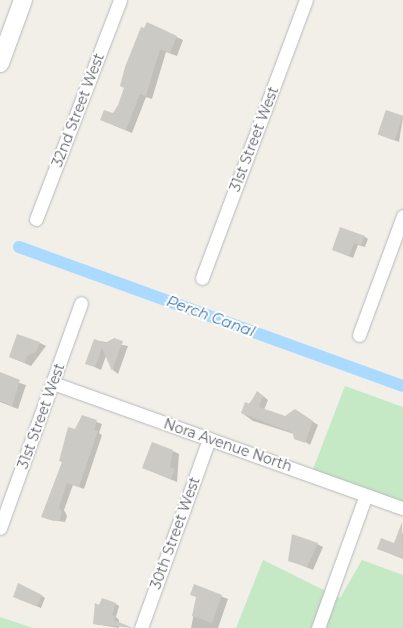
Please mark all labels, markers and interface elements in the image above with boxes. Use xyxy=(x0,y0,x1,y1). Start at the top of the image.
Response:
street label: 32nd Street West xyxy=(49,51,107,169)
street label: 31st Street West xyxy=(226,84,282,194)
water label: Perch Canal xyxy=(164,292,258,340)
street label: 31st Street West xyxy=(14,361,68,471)
street label: Nora Avenue North xyxy=(162,415,294,475)
street label: 30th Street West xyxy=(147,475,203,591)

